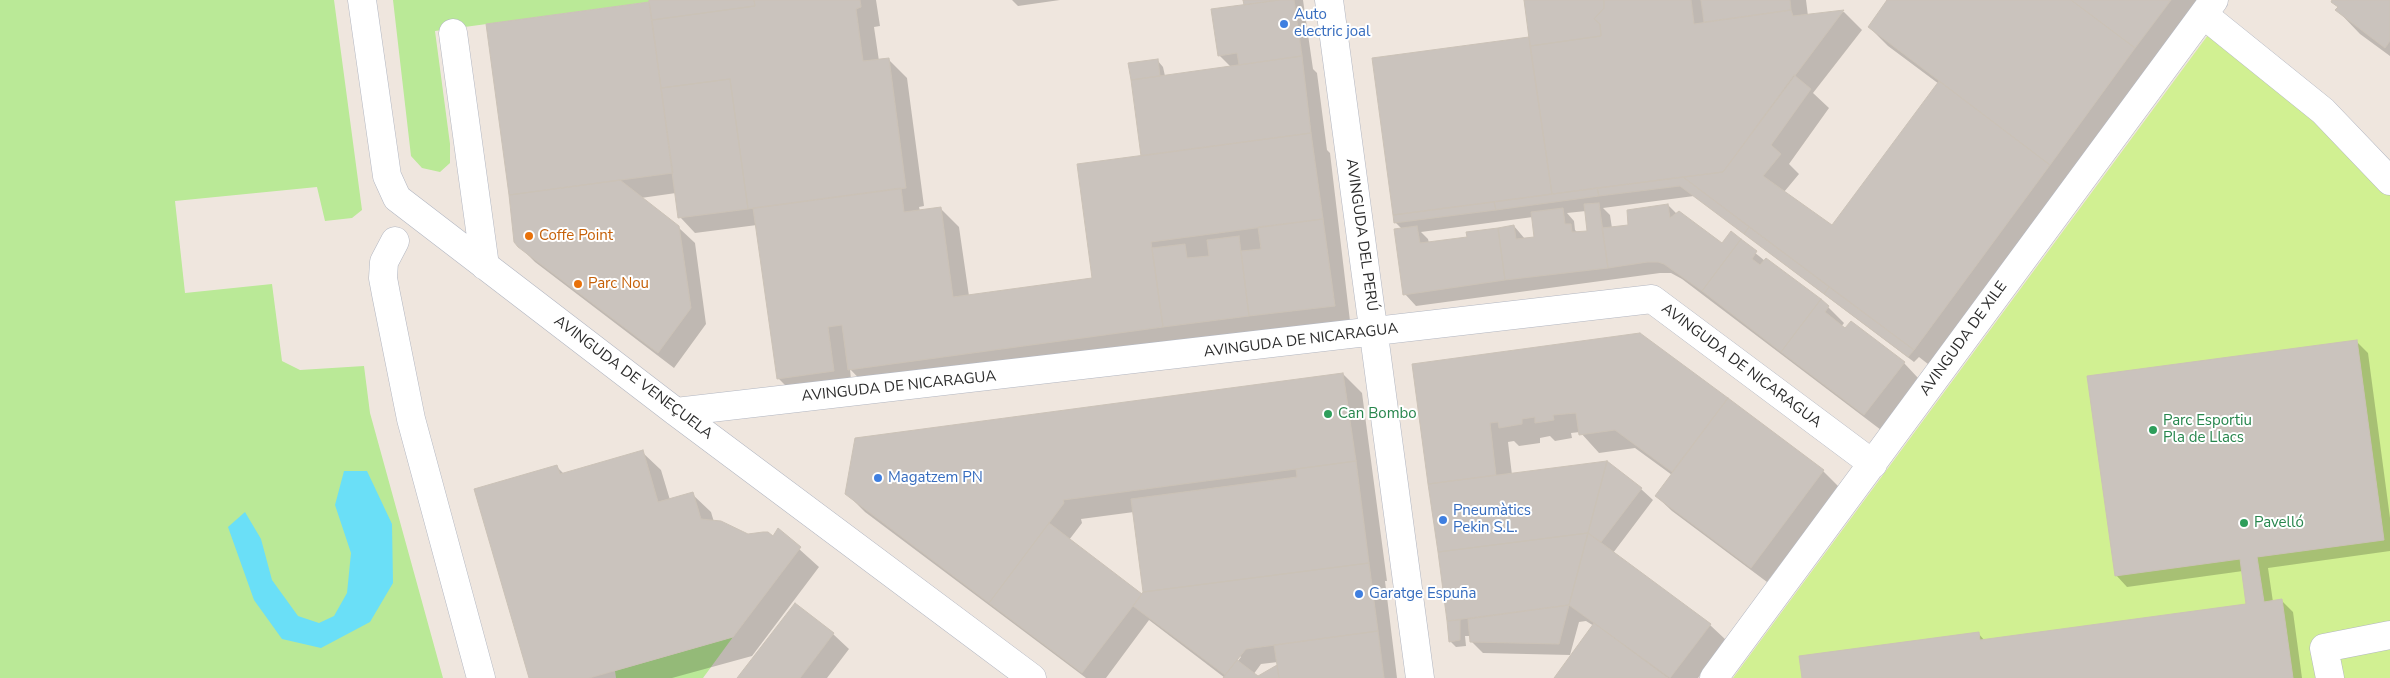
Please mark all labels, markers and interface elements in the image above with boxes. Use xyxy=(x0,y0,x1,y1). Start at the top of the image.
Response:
place label: Auto electric joal xyxy=(1294,6,1370,41)
marker: Auto electric joal xyxy=(1278,18,1290,30)
street label: AVINGUDA DEL PERÚ xyxy=(1341,157,1381,313)
place label: Coffe Point xyxy=(539,227,613,245)
marker: Coffe Point xyxy=(523,230,535,242)
place label: Parc Nou xyxy=(588,275,649,293)
marker: Parc Nou xyxy=(572,278,584,290)
street label: AVINGUDA DE XILE xyxy=(1916,278,2012,400)
street label: AVINGUDA DE NICARAGUA xyxy=(1657,300,1825,432)
street label: AVINGUDA DE VENEÇUELA xyxy=(550,312,716,444)
street label: AVINGUDA DE NICARAGUA xyxy=(1203,320,1399,362)
street label: AVINGUDA DE NICARAGUA xyxy=(801,368,997,406)
place label: Can Bombo xyxy=(1338,405,1417,423)
marker: Can Bombo xyxy=(1322,408,1334,420)
place label: Parc Esportiu Pla de Llacs xyxy=(2163,412,2252,447)
marker: Parc Esportiu Pla de Llacs xyxy=(2147,424,2159,436)
place label: Magatzem PN xyxy=(888,469,983,487)
marker: Magatzem PN xyxy=(872,472,884,484)
place label: Pneumàtics Pekin S.L. xyxy=(1453,502,1531,537)
marker: Pneumàtics Pekin S.L. xyxy=(1437,514,1449,526)
place label: Pavelló xyxy=(2254,514,2304,532)
marker: Pavelló xyxy=(2238,517,2250,529)
place label: Garatge Espuña xyxy=(1369,585,1476,603)
marker: Garatge Espuña xyxy=(1353,588,1365,600)

